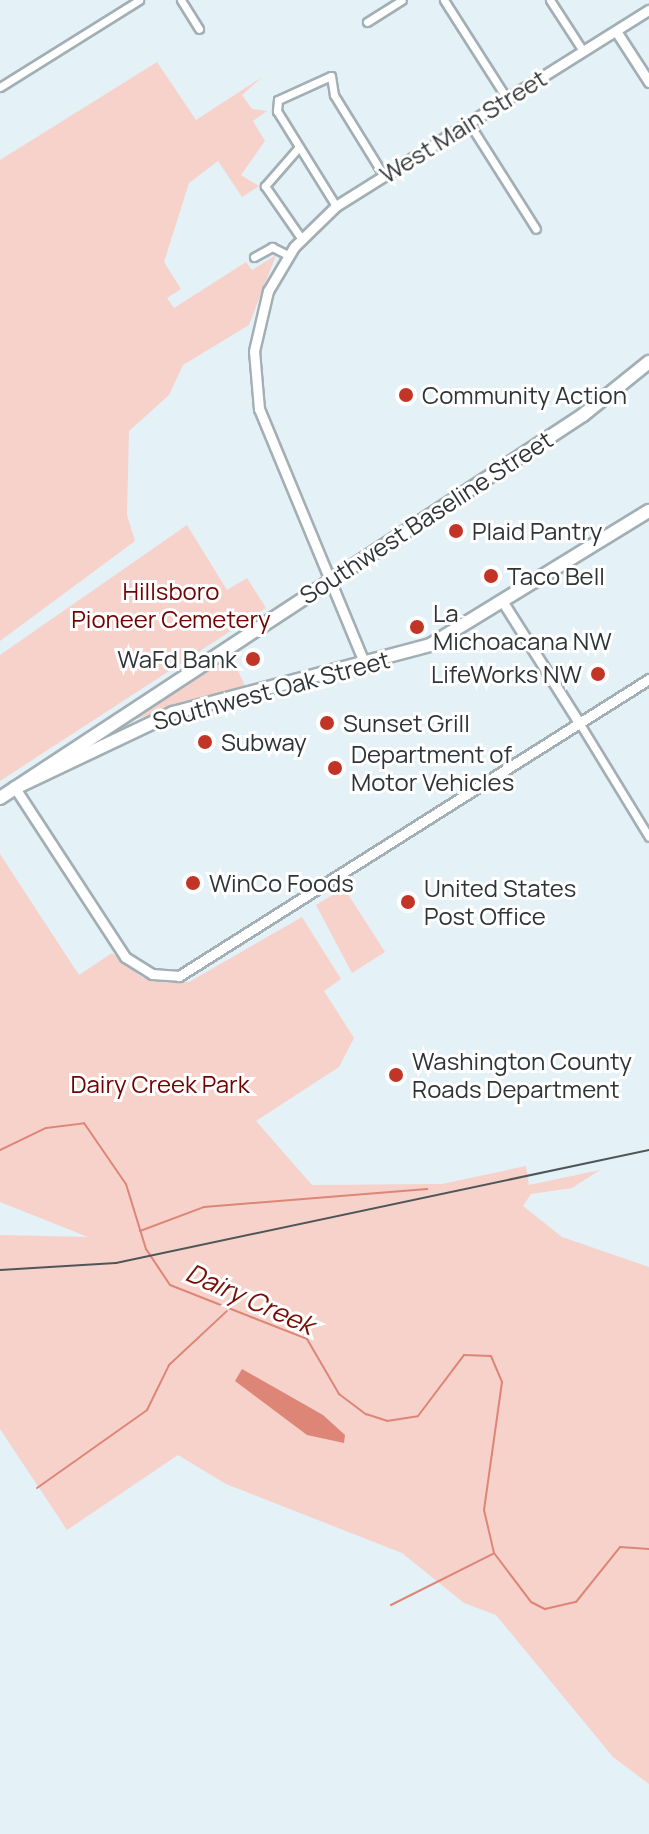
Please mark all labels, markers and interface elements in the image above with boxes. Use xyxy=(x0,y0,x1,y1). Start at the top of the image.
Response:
street label: West Main Street xyxy=(375,63,551,189)
place label: Community Action xyxy=(422,381,627,409)
marker: Community Action xyxy=(397,386,415,404)
street label: Southwest Baseline Street xyxy=(294,424,558,610)
place label: Plaid Pantry xyxy=(472,517,602,545)
marker: Plaid Pantry xyxy=(447,522,465,540)
place label: Taco Bell xyxy=(507,562,605,590)
marker: Taco Bell xyxy=(482,567,500,585)
park label: Hillsboro Pioneer Cemetery xyxy=(71,577,271,633)
place label: La Michoacana NW xyxy=(433,599,612,655)
marker: La Michoacana NW xyxy=(408,618,426,636)
place label: WaFd Bank xyxy=(117,645,237,673)
street label: Southwest Oak Street xyxy=(149,645,393,735)
marker: WaFd Bank xyxy=(244,650,262,668)
place label: LifeWorks NW xyxy=(431,660,582,688)
marker: LifeWorks NW xyxy=(589,665,607,683)
place label: Sunset Grill xyxy=(343,709,470,737)
marker: Sunset Grill xyxy=(318,714,336,732)
place label: Subway xyxy=(221,728,307,756)
marker: Subway xyxy=(196,733,214,751)
place label: Department of Motor Vehicles xyxy=(351,740,514,796)
marker: Department of Motor Vehicles xyxy=(326,759,344,777)
place label: WinCo Foods xyxy=(209,869,354,897)
marker: WinCo Foods xyxy=(184,874,202,892)
place label: United States Post Office xyxy=(424,874,576,930)
marker: United States Post Office xyxy=(399,893,417,911)
place label: Washington County Roads Department xyxy=(412,1047,632,1103)
marker: Washington County Roads Department xyxy=(387,1066,405,1084)
park label: Dairy Creek Park xyxy=(70,1070,250,1098)
water label: Dairy Creek xyxy=(181,1257,319,1341)

